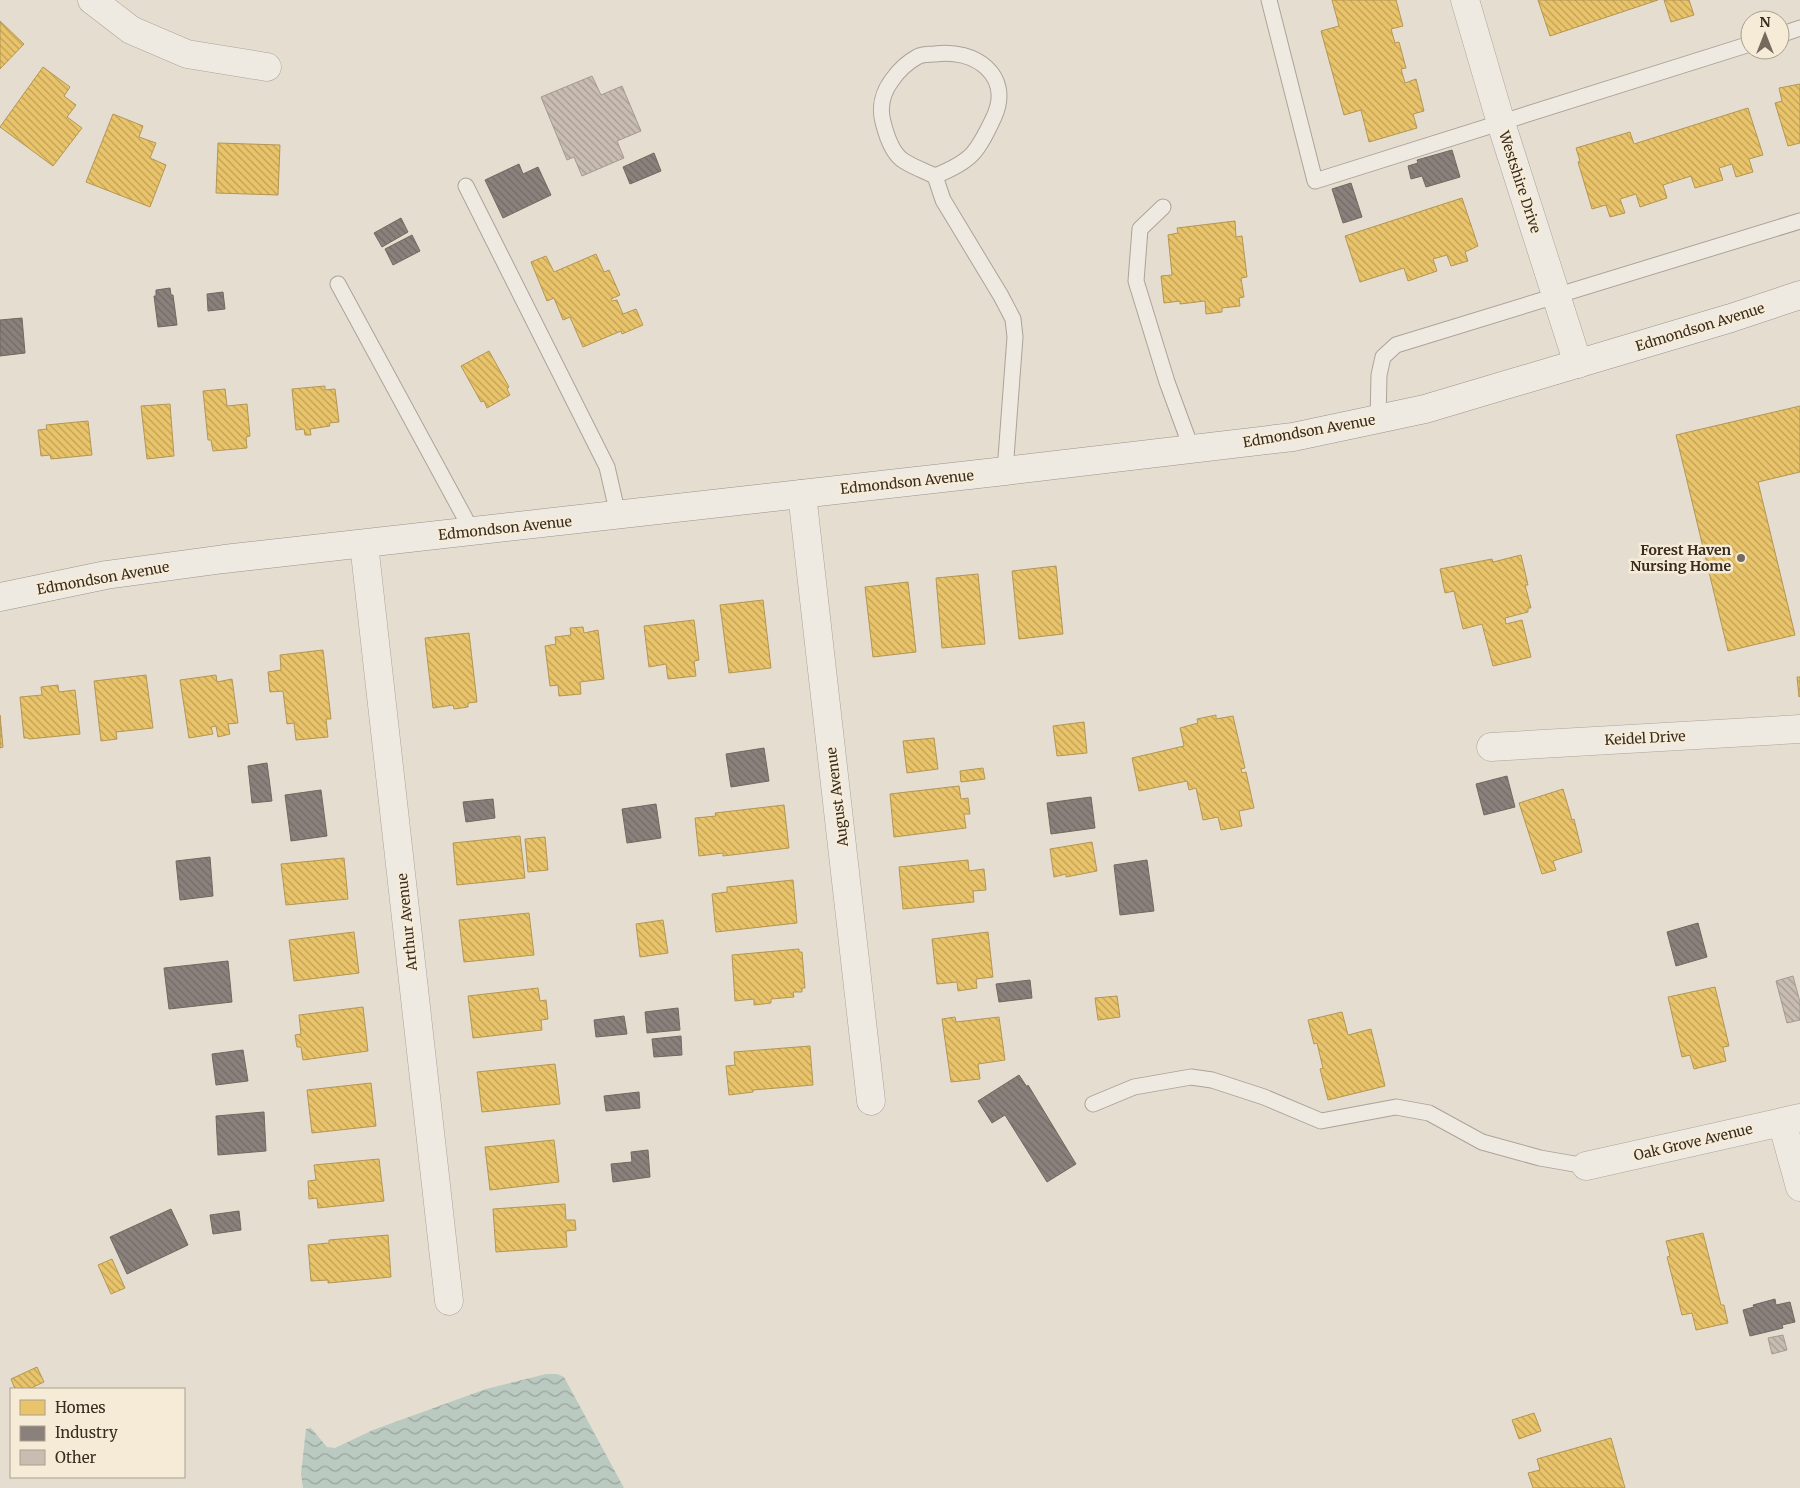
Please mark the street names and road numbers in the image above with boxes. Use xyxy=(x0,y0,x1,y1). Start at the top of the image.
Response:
street label: Westshire Drive xyxy=(1495,128,1545,235)
street label: Edmondson Avenue xyxy=(1633,299,1767,355)
street label: Edmondson Avenue xyxy=(1241,410,1377,452)
street label: Edmondson Avenue xyxy=(839,466,975,498)
street label: Edmondson Avenue xyxy=(437,512,573,544)
street label: Edmondson Avenue xyxy=(35,557,171,599)
street label: Keidel Drive xyxy=(1604,727,1686,749)
street label: August Avenue xyxy=(822,746,852,849)
street label: Arthur Avenue xyxy=(393,872,421,973)
street label: Oak Grove Avenue xyxy=(1632,1120,1754,1164)

